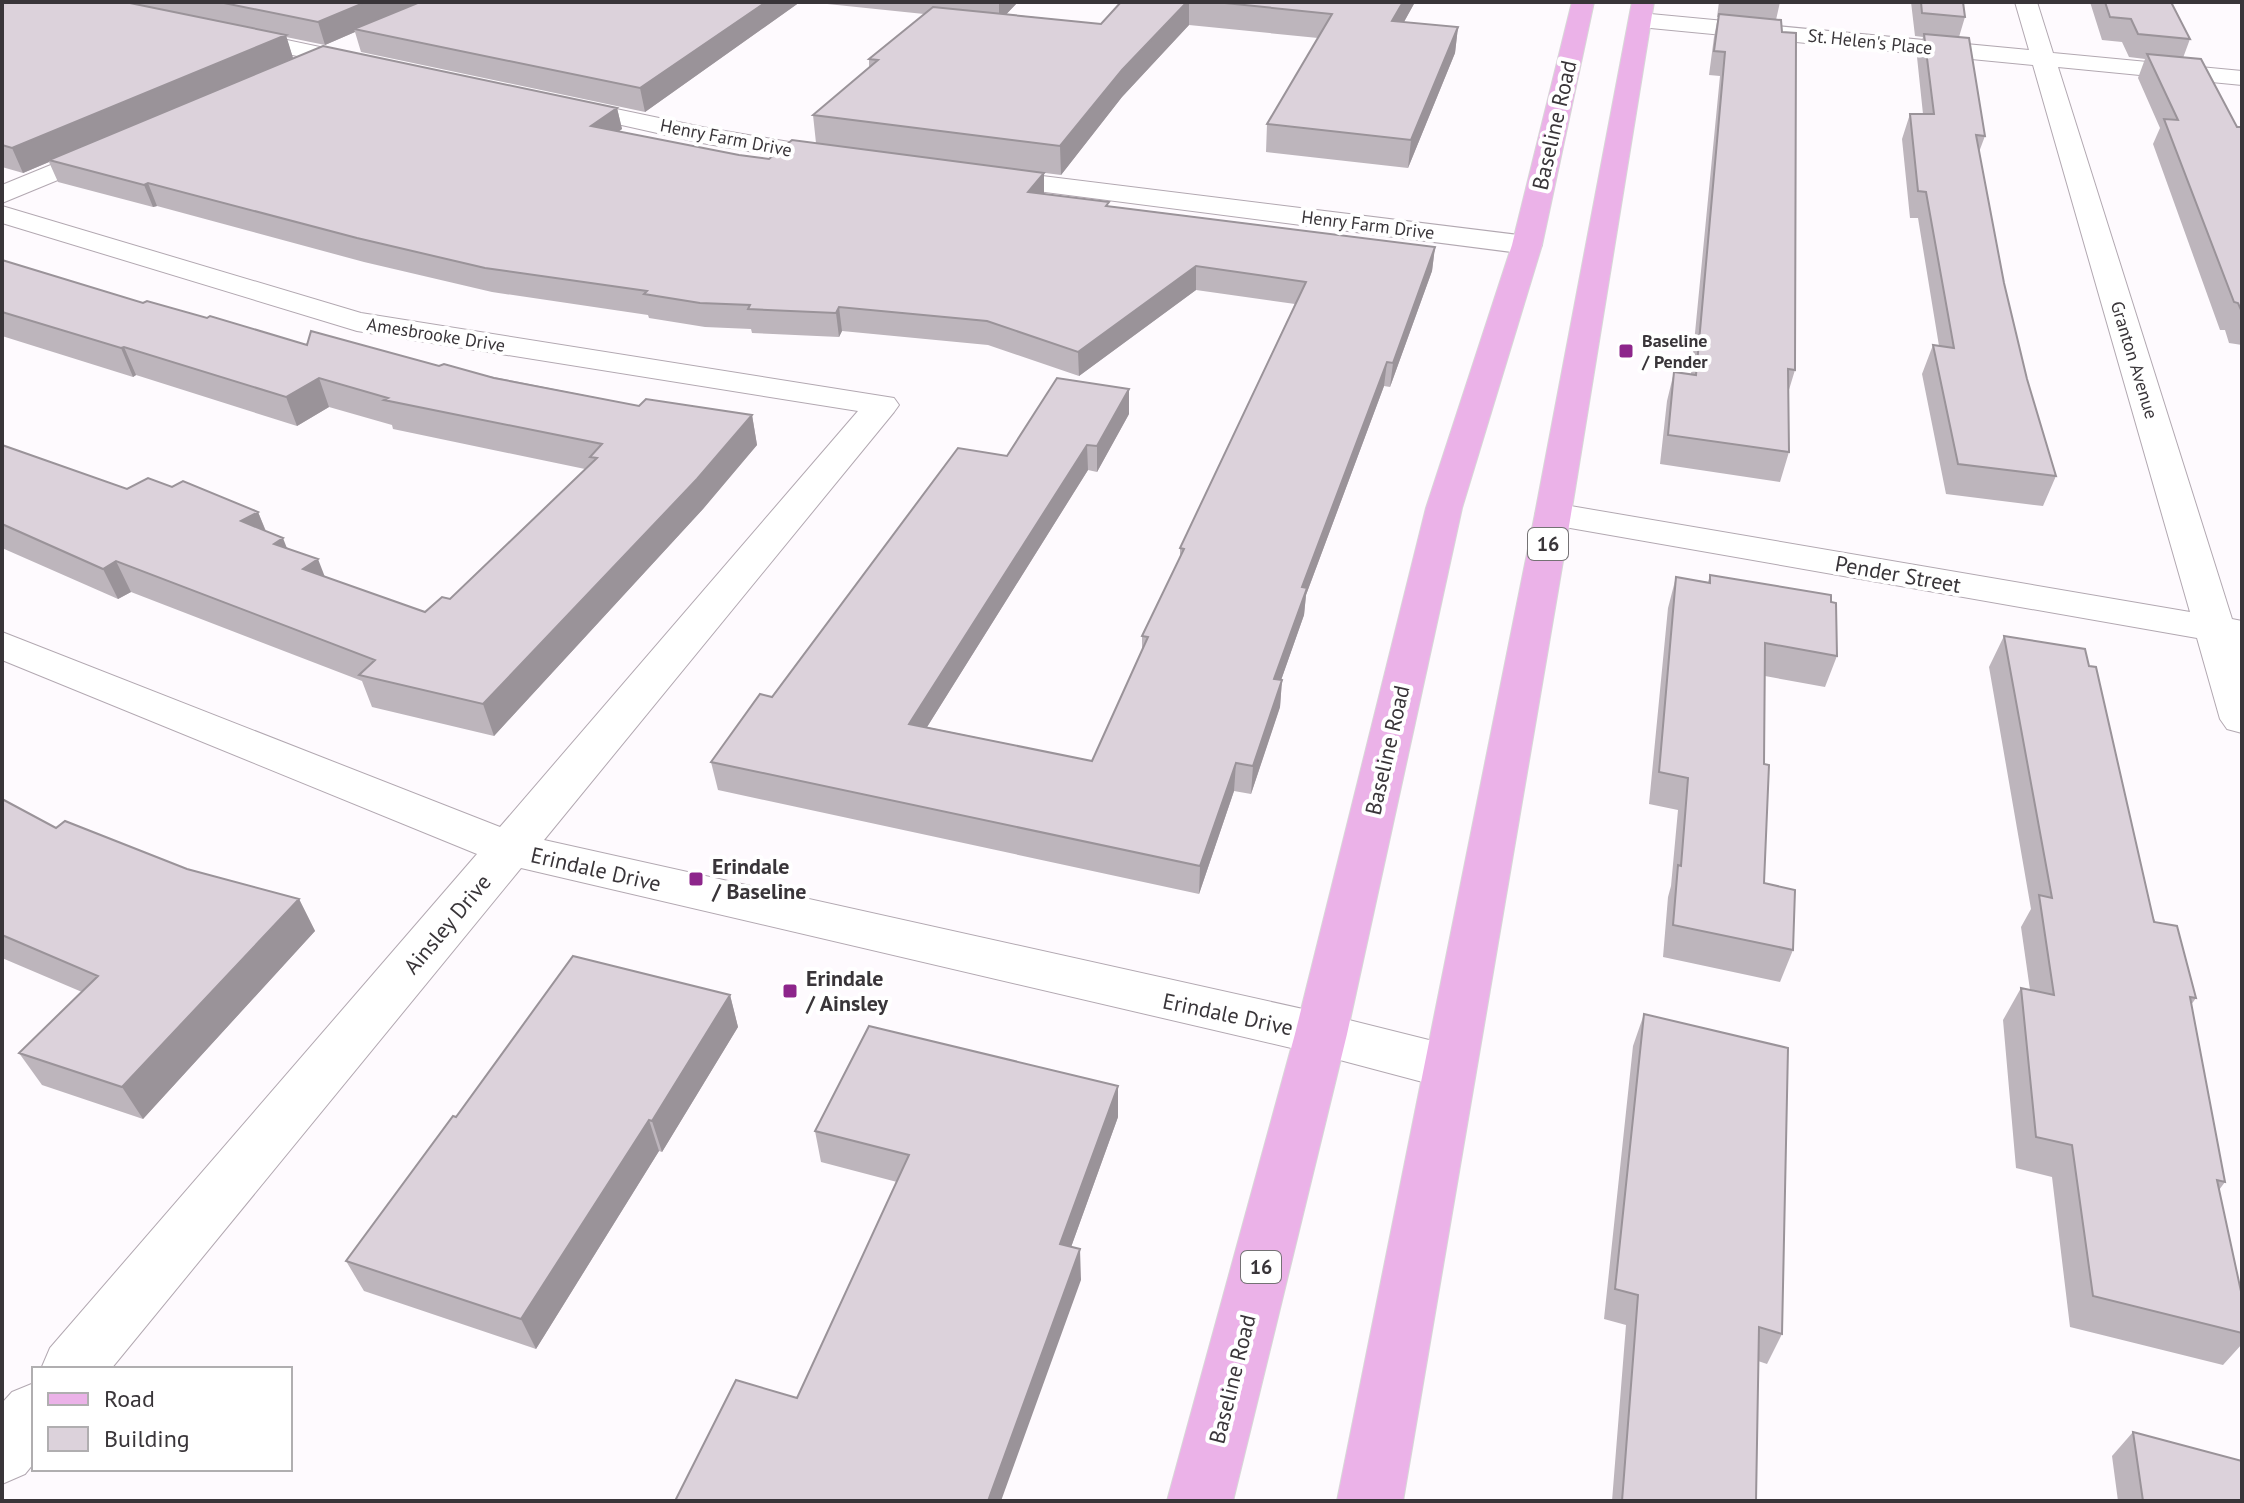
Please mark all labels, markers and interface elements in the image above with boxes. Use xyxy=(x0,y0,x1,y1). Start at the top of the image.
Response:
street label: St. Helen's Place xyxy=(1807,24,1933,59)
street label: Baseline Road xyxy=(1525,57,1583,193)
street label: Henry Farm Drive xyxy=(658,113,794,162)
street label: Henry Farm Drive xyxy=(1300,205,1436,244)
street label: Granton Avenue xyxy=(2106,298,2163,421)
street label: Amesbrooke Drive xyxy=(365,312,507,357)
place label: Baseline / Pender xyxy=(1641,329,1708,373)
marker: Baseline / Pender xyxy=(1617,342,1635,360)
road number: 16 xyxy=(1528,528,1568,560)
street label: Pender Street xyxy=(1833,549,1964,599)
street label: Baseline Road xyxy=(1358,682,1416,818)
street label: Erindale Drive xyxy=(528,840,664,898)
place label: Erindale / Baseline xyxy=(711,852,806,905)
street label: Ainsley Drive xyxy=(397,868,497,980)
marker: Erindale / Baseline xyxy=(687,870,705,888)
place label: Erindale / Ainsley xyxy=(805,964,889,1017)
marker: Erindale / Ainsley xyxy=(781,982,799,1000)
street label: Erindale Drive xyxy=(1160,987,1296,1041)
road number: 16 xyxy=(1241,1251,1281,1283)
street label: Baseline Road xyxy=(1202,1311,1262,1447)
legend xyxy=(32,1367,292,1471)
text: Road xyxy=(104,1383,155,1414)
text: Building xyxy=(104,1423,190,1454)

